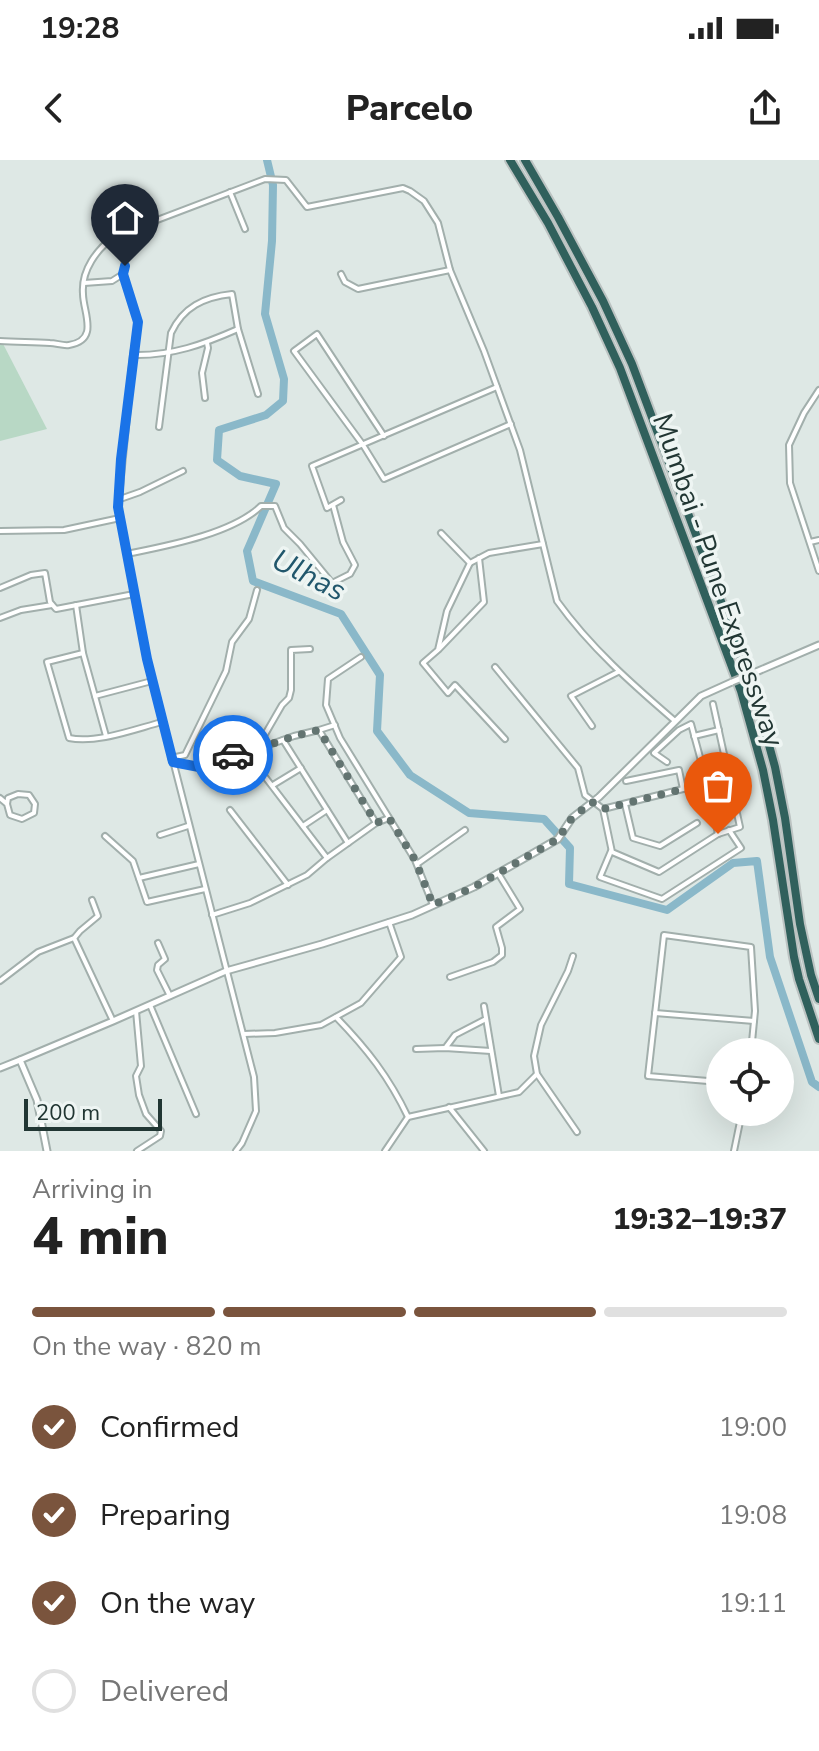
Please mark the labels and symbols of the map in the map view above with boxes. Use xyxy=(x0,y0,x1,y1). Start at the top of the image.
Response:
pin xyxy=(91,184,159,266)
street label: Mumbai - Pune Expressway xyxy=(643,409,793,752)
water label: Ulhas xyxy=(265,539,353,611)
courier xyxy=(193,715,273,795)
pin xyxy=(684,752,752,834)
scale bar xyxy=(24,1095,162,1131)

